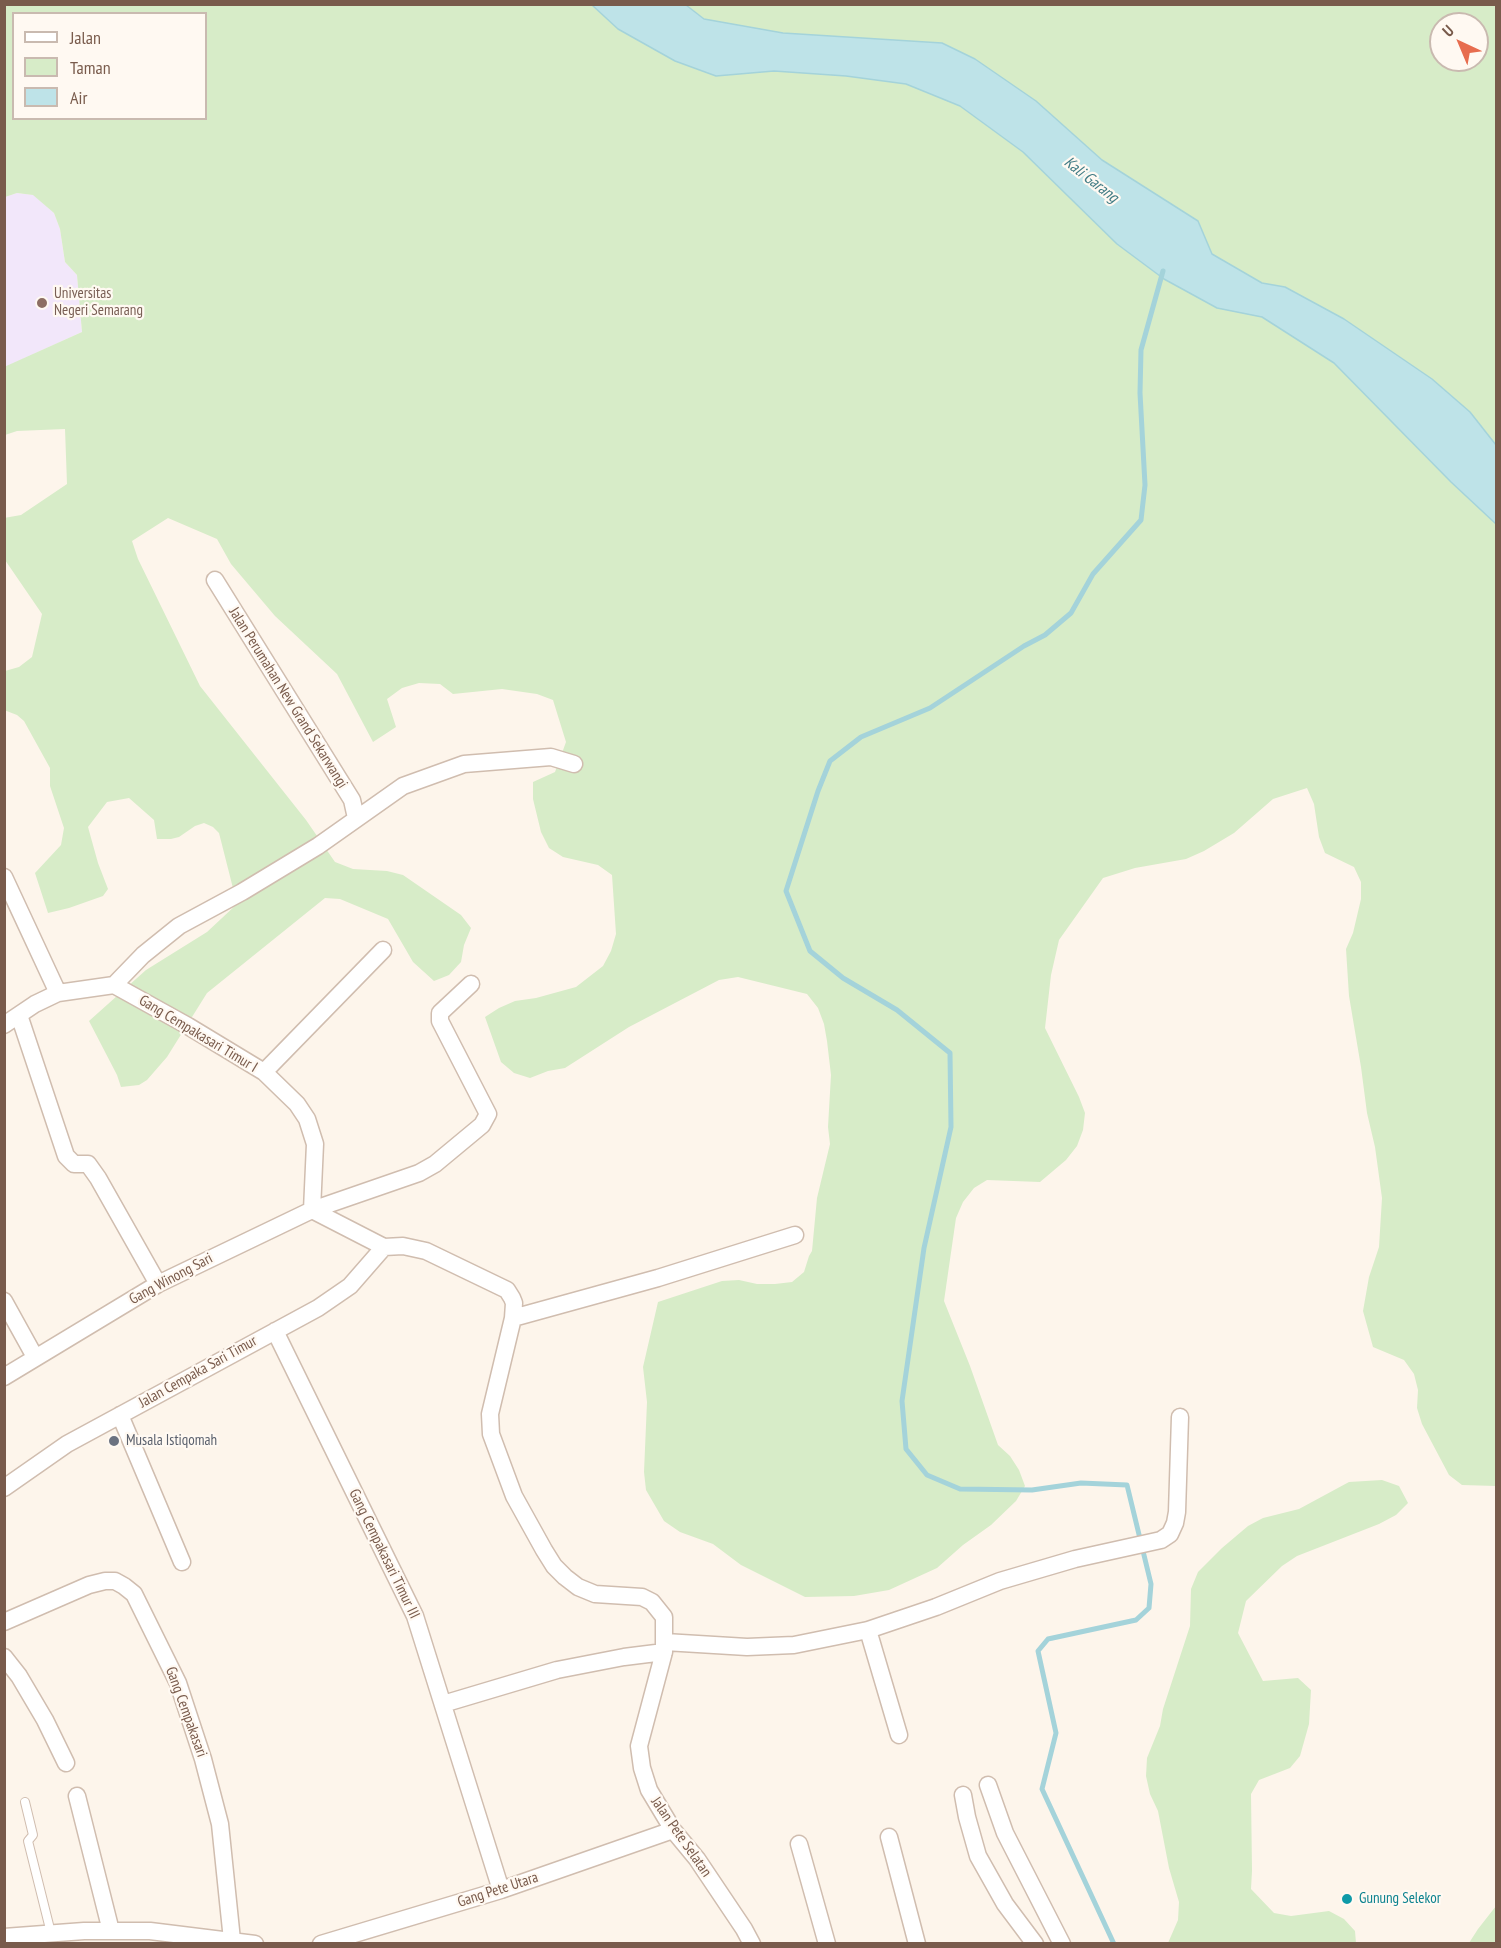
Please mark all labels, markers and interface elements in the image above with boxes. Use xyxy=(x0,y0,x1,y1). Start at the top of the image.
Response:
legend xyxy=(12,12,207,120)
north arrow xyxy=(1429,12,1489,72)
text: U xyxy=(1438,20,1458,41)
text: Jalan xyxy=(70,26,101,49)
text: Taman xyxy=(70,56,111,79)
text: Air xyxy=(70,86,87,109)
water label: Kali Garang xyxy=(1060,153,1122,207)
place label: Universitas Negeri Semarang xyxy=(54,285,143,320)
marker: Universitas Negeri Semarang xyxy=(35,296,49,310)
street label: Jalan Perumahan New Grand Sekarwangi xyxy=(225,604,351,792)
street label: Gang Cempakasari Timur I xyxy=(135,992,261,1076)
street label: Gang Winong Sari xyxy=(126,1249,216,1309)
street label: Jalan Cempaka Sari Timur xyxy=(136,1332,260,1412)
place label: Musala Istiqomah xyxy=(126,1432,217,1450)
marker: Musala Istiqomah xyxy=(107,1434,121,1448)
street label: Gang Cempakasari Timur III xyxy=(345,1486,423,1622)
street label: Gang Cempakasari xyxy=(161,1664,211,1760)
street label: Jalan Pete Selatan xyxy=(647,1794,715,1880)
street label: Gang Pete Utara xyxy=(455,1869,541,1911)
place label: Gunung Selekor xyxy=(1359,1890,1441,1908)
marker: Gunung Selekor xyxy=(1340,1892,1354,1906)

